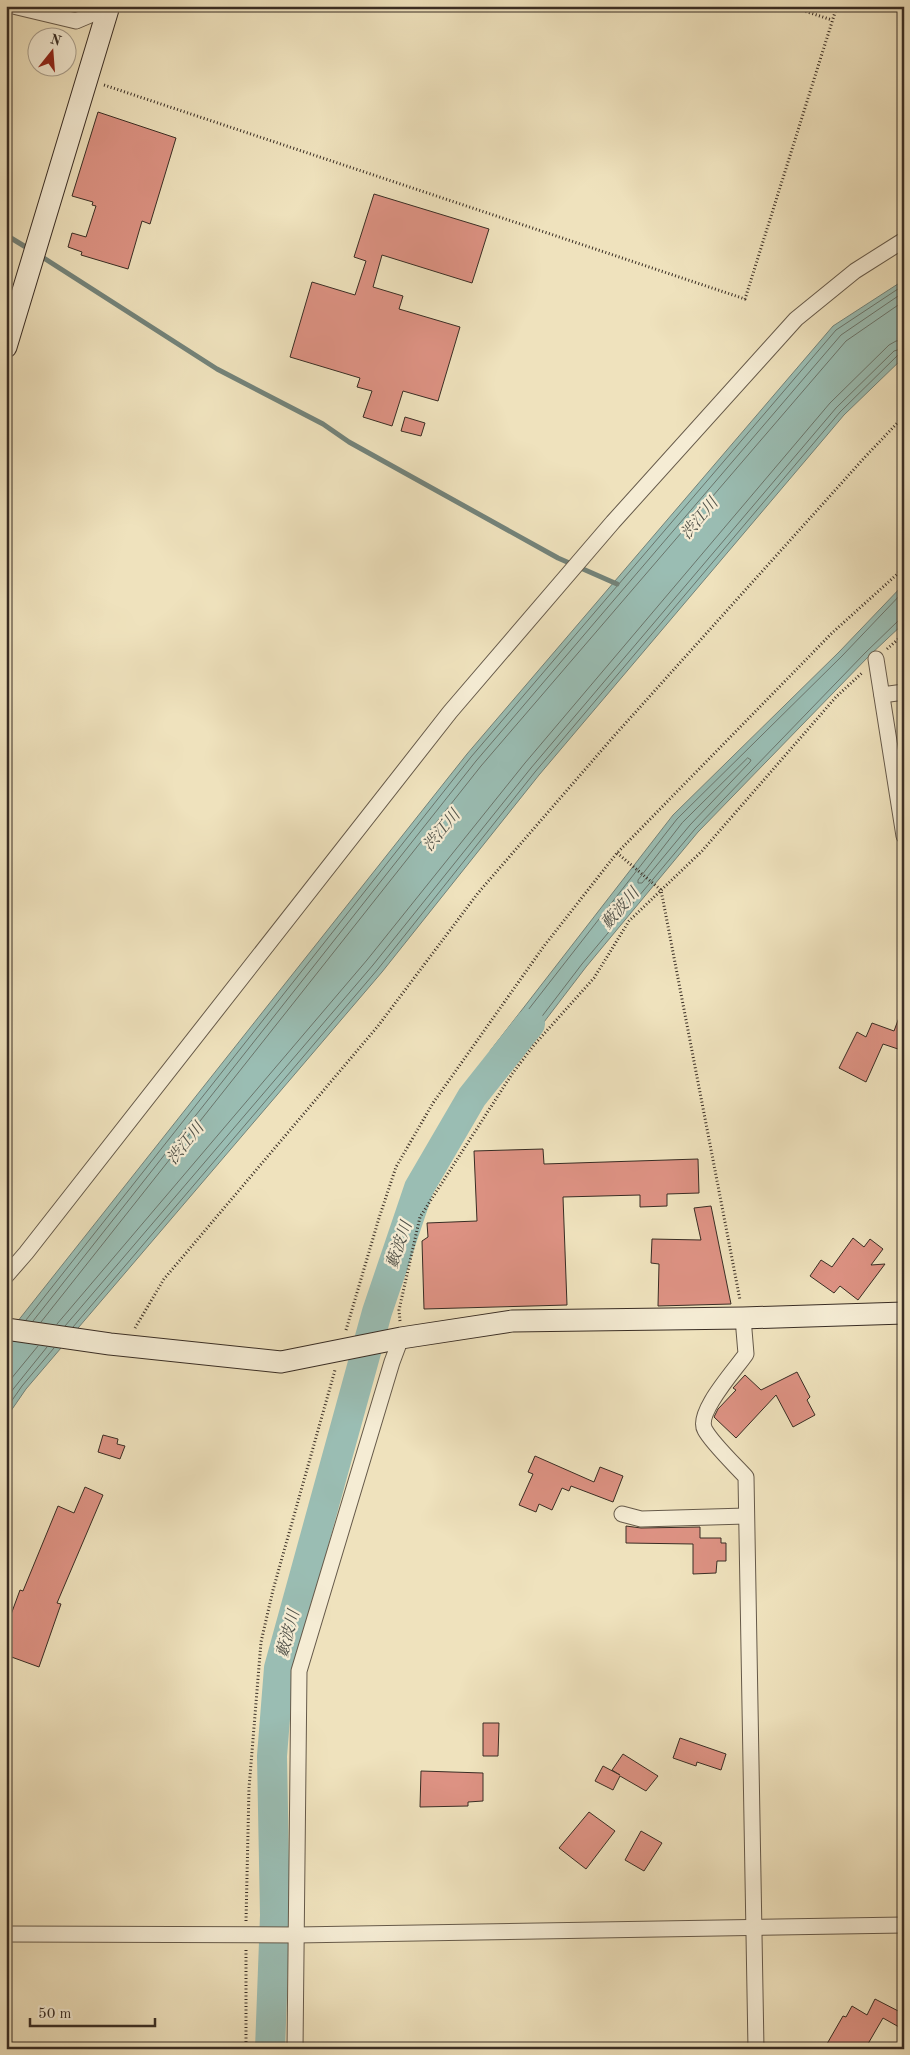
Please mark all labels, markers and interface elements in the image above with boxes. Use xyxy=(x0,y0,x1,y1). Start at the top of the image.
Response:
north arrow xyxy=(28,28,78,78)
text: N xyxy=(48,32,63,49)
water label: 渋江川 xyxy=(677,493,723,543)
water label: 渋江川 xyxy=(419,805,465,855)
water label: 藪波川 xyxy=(598,883,644,932)
water label: 渋江川 xyxy=(163,1118,209,1168)
water label: 藪波川 xyxy=(383,1217,416,1270)
water label: 藪波川 xyxy=(273,1606,303,1659)
scale bar xyxy=(30,1995,155,2027)
text: 50 m xyxy=(38,2007,72,2022)

